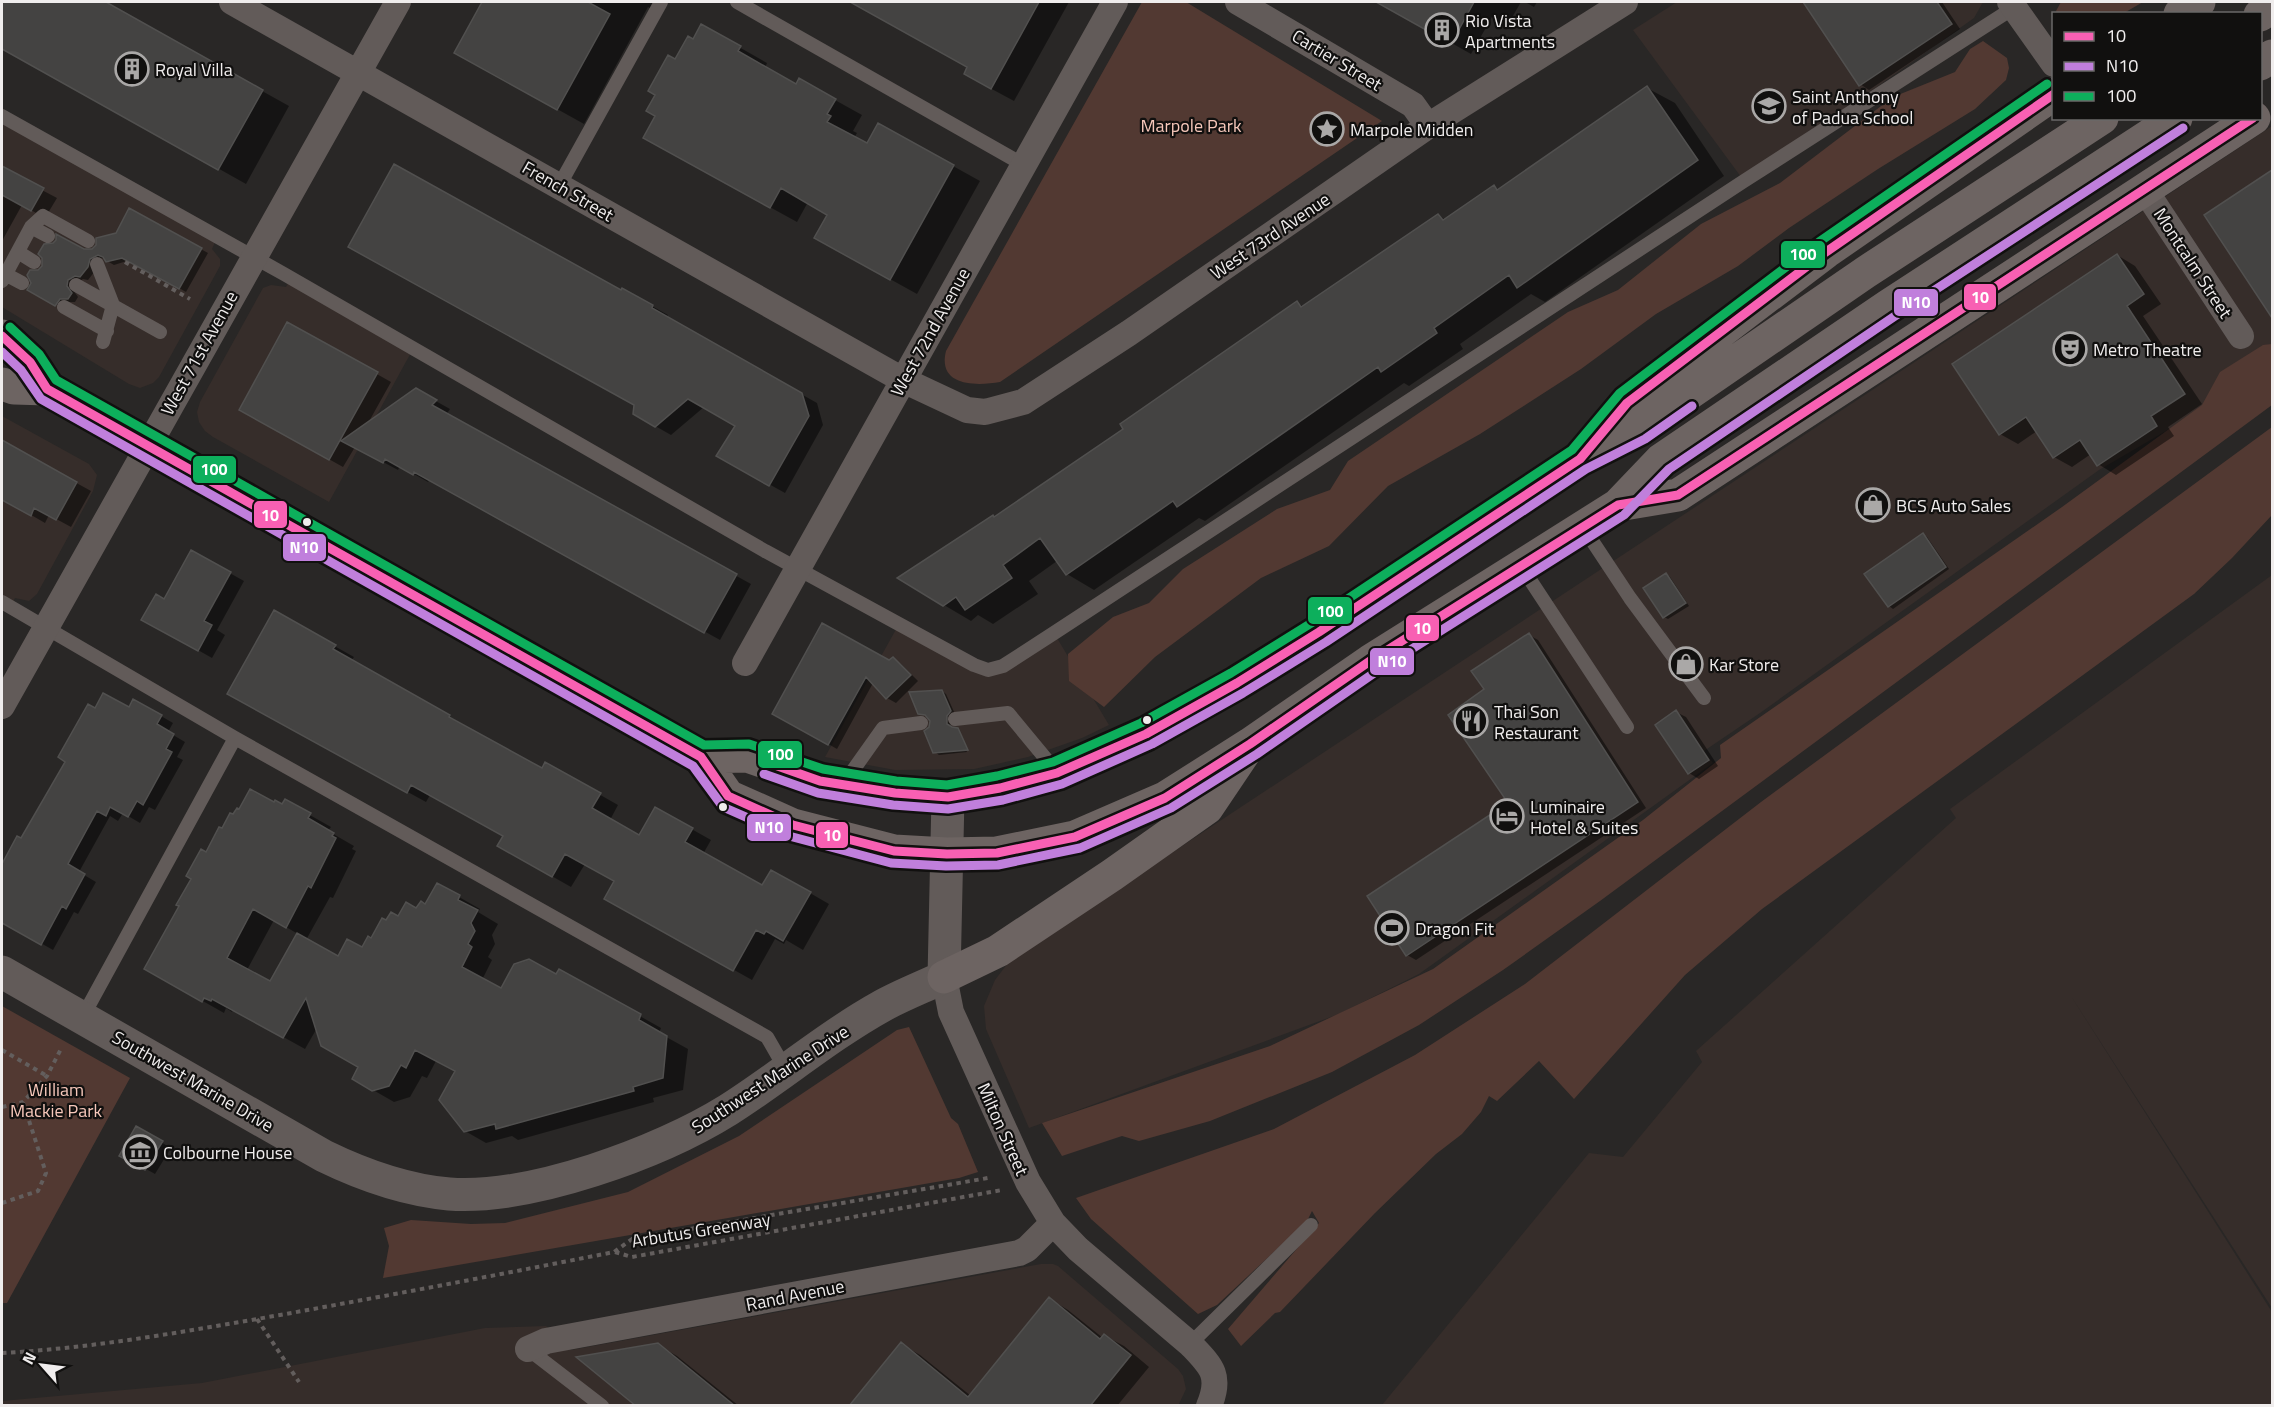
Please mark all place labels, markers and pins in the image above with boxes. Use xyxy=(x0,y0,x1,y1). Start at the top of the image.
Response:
place label: Rio Vista Apartments xyxy=(1465,7,1555,55)
building icon: Rio Vista Apartments xyxy=(1424,12,1460,48)
building icon: Royal Villa xyxy=(114,51,150,87)
place label: Royal Villa xyxy=(155,56,233,83)
place label: Saint Anthony of Padua School xyxy=(1792,83,1914,131)
school or university icon: Saint Anthony of Padua School xyxy=(1751,88,1787,124)
place icon: Marpole Midden xyxy=(1309,111,1345,147)
place label: Marpole Midden xyxy=(1350,116,1473,143)
theatre icon: Metro Theatre xyxy=(2052,331,2088,367)
place label: Metro Theatre xyxy=(2093,336,2202,363)
shop icon: BCS Auto Sales xyxy=(1855,487,1891,523)
place label: BCS Auto Sales xyxy=(1896,492,2011,519)
unlabelled marker xyxy=(301,516,313,528)
shop icon: Kar Store xyxy=(1668,646,1704,682)
place label: Kar Store xyxy=(1709,651,1779,678)
place label: Thai Son Restaurant xyxy=(1494,698,1579,746)
restaurant icon: Thai Son Restaurant xyxy=(1453,703,1489,739)
unlabelled marker xyxy=(1141,714,1153,726)
place label: Luminaire Hotel & Suites xyxy=(1530,793,1638,841)
hotel icon: Luminaire Hotel & Suites xyxy=(1489,798,1525,834)
unlabelled marker xyxy=(717,801,729,813)
sports icon: Dragon Fit xyxy=(1374,910,1410,946)
place label: Dragon Fit xyxy=(1415,915,1495,942)
museum icon: Colbourne House xyxy=(122,1134,158,1170)
place label: Colbourne House xyxy=(163,1139,292,1166)

